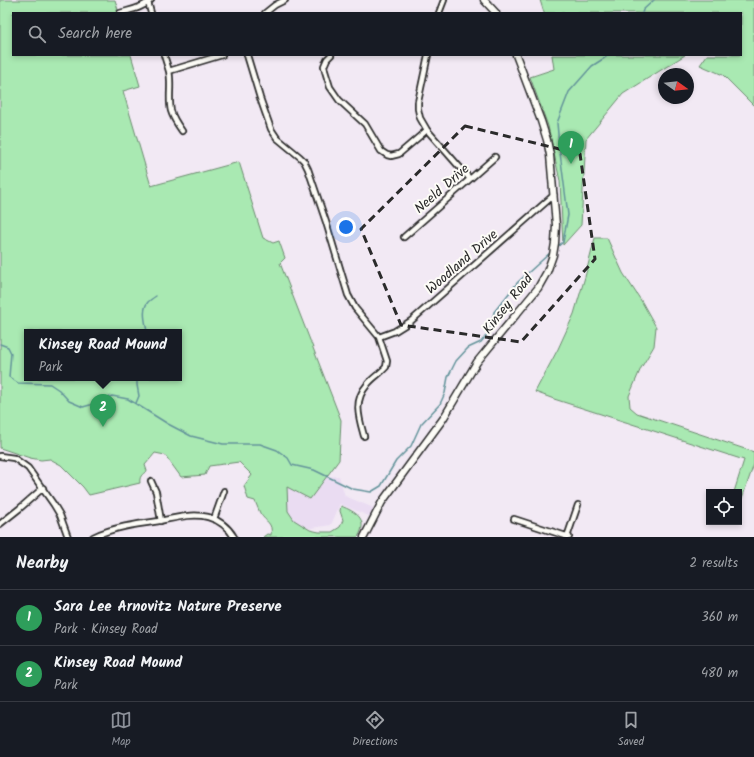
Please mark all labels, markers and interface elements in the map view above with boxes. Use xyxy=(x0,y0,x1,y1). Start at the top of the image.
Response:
search box xyxy=(12,12,742,56)
text: Search here xyxy=(58,22,132,46)
icon: search xyxy=(26,23,48,45)
north arrow xyxy=(658,68,694,104)
pin: 1 xyxy=(558,131,584,164)
street label: Neeld Drive xyxy=(409,158,475,219)
your location xyxy=(336,217,356,237)
street label: Woodland Drive xyxy=(421,224,504,300)
street label: Kinsey Road xyxy=(477,268,539,339)
popup xyxy=(24,329,182,381)
text: Kinsey Road Mound xyxy=(39,333,167,357)
text: Park xyxy=(39,357,62,378)
pin: 2 xyxy=(90,394,116,427)
map controls xyxy=(706,489,742,525)
button: locate xyxy=(706,489,742,525)
text: Nearby xyxy=(16,550,68,577)
text: 2 results xyxy=(690,553,738,574)
text: Sara Lee Arnovitz Nature Preserve xyxy=(54,595,281,619)
text: 1 xyxy=(27,607,31,628)
text: 360 m xyxy=(701,607,738,628)
text: Park · Kinsey Road xyxy=(54,619,158,640)
text: Kinsey Road Mound xyxy=(54,651,182,675)
text: 2 xyxy=(25,663,33,684)
text: 480 m xyxy=(701,663,738,684)
text: Park xyxy=(54,675,78,696)
tab: Map xyxy=(110,709,132,751)
tab: Directions xyxy=(352,709,398,751)
tab: Saved xyxy=(618,709,644,751)

